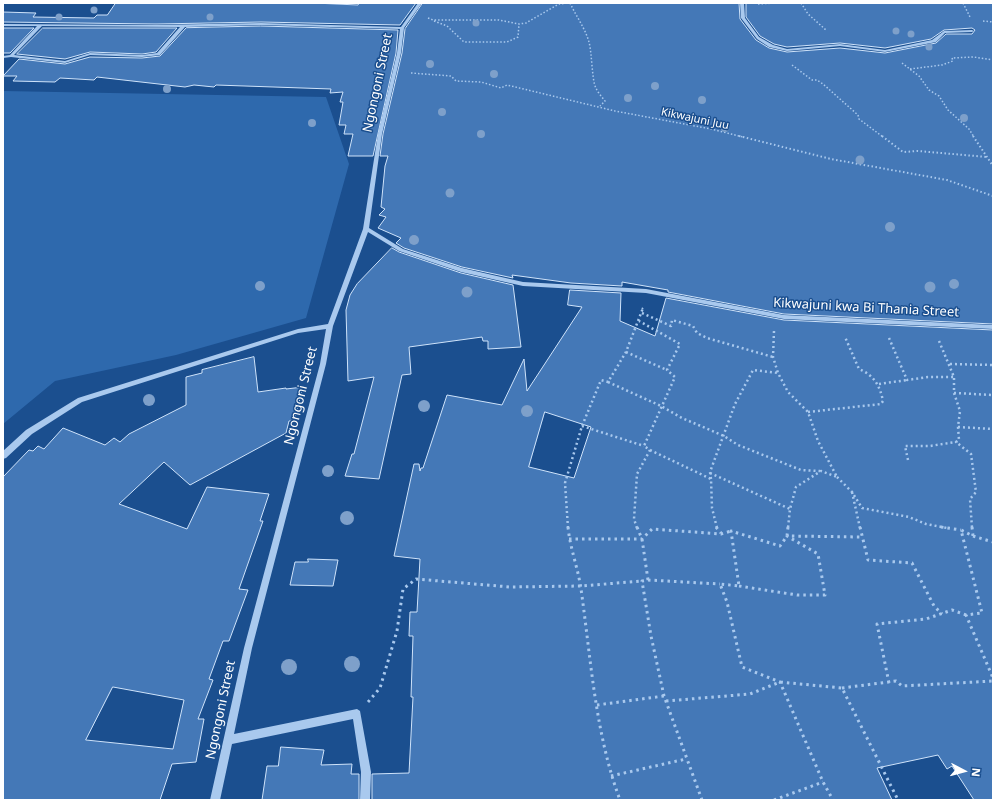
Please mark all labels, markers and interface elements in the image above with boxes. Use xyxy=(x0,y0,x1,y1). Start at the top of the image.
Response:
street label: Ngongoni Street xyxy=(360,32,396,134)
street label: Kikwajuni Juu xyxy=(660,105,730,133)
street label: Kikwajuni kwa Bi Thania Street xyxy=(773,295,959,321)
street label: Ngongoni Street xyxy=(281,345,321,447)
street label: Ngongoni Street xyxy=(203,659,239,761)
north arrow xyxy=(944,751,984,791)
text: N xyxy=(969,767,984,778)

